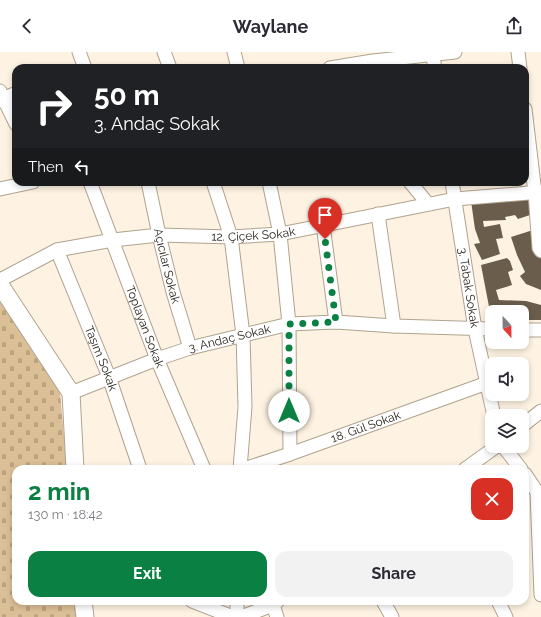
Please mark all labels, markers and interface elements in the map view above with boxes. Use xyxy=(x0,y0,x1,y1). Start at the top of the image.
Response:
icon: back xyxy=(16,15,38,37)
icon: share xyxy=(503,15,525,37)
text: Waylane xyxy=(233,16,308,37)
text: 50 m xyxy=(94,79,160,112)
icon: right xyxy=(28,80,80,132)
text: 3. Andaç Sokak xyxy=(94,113,220,134)
icon: left xyxy=(71,156,93,178)
text: Then xyxy=(28,158,63,176)
pin xyxy=(308,198,342,239)
icon: arrive xyxy=(314,204,336,226)
street label: 12. Çiçek Sokak xyxy=(211,224,297,244)
street label: Açıcılar Sokak xyxy=(151,227,183,306)
street label: 3. Tabak Sokak xyxy=(455,247,482,329)
street label: Toplayan Sokak xyxy=(123,284,167,371)
north arrow xyxy=(485,305,529,349)
map controls xyxy=(485,305,529,453)
street label: 3. Andaç Sokak xyxy=(187,322,273,355)
street label: Taşım Sokak xyxy=(82,324,120,393)
button: sound xyxy=(485,357,529,401)
position arrow xyxy=(268,390,310,432)
street label: 18. Gül Sokak xyxy=(329,407,403,446)
button: layers xyxy=(485,409,529,453)
text: 2 min xyxy=(28,477,90,506)
button: close xyxy=(471,478,513,520)
text: 130 m · 18:42 xyxy=(28,507,102,522)
button: Exit xyxy=(28,551,267,597)
button: Share xyxy=(275,551,513,597)

